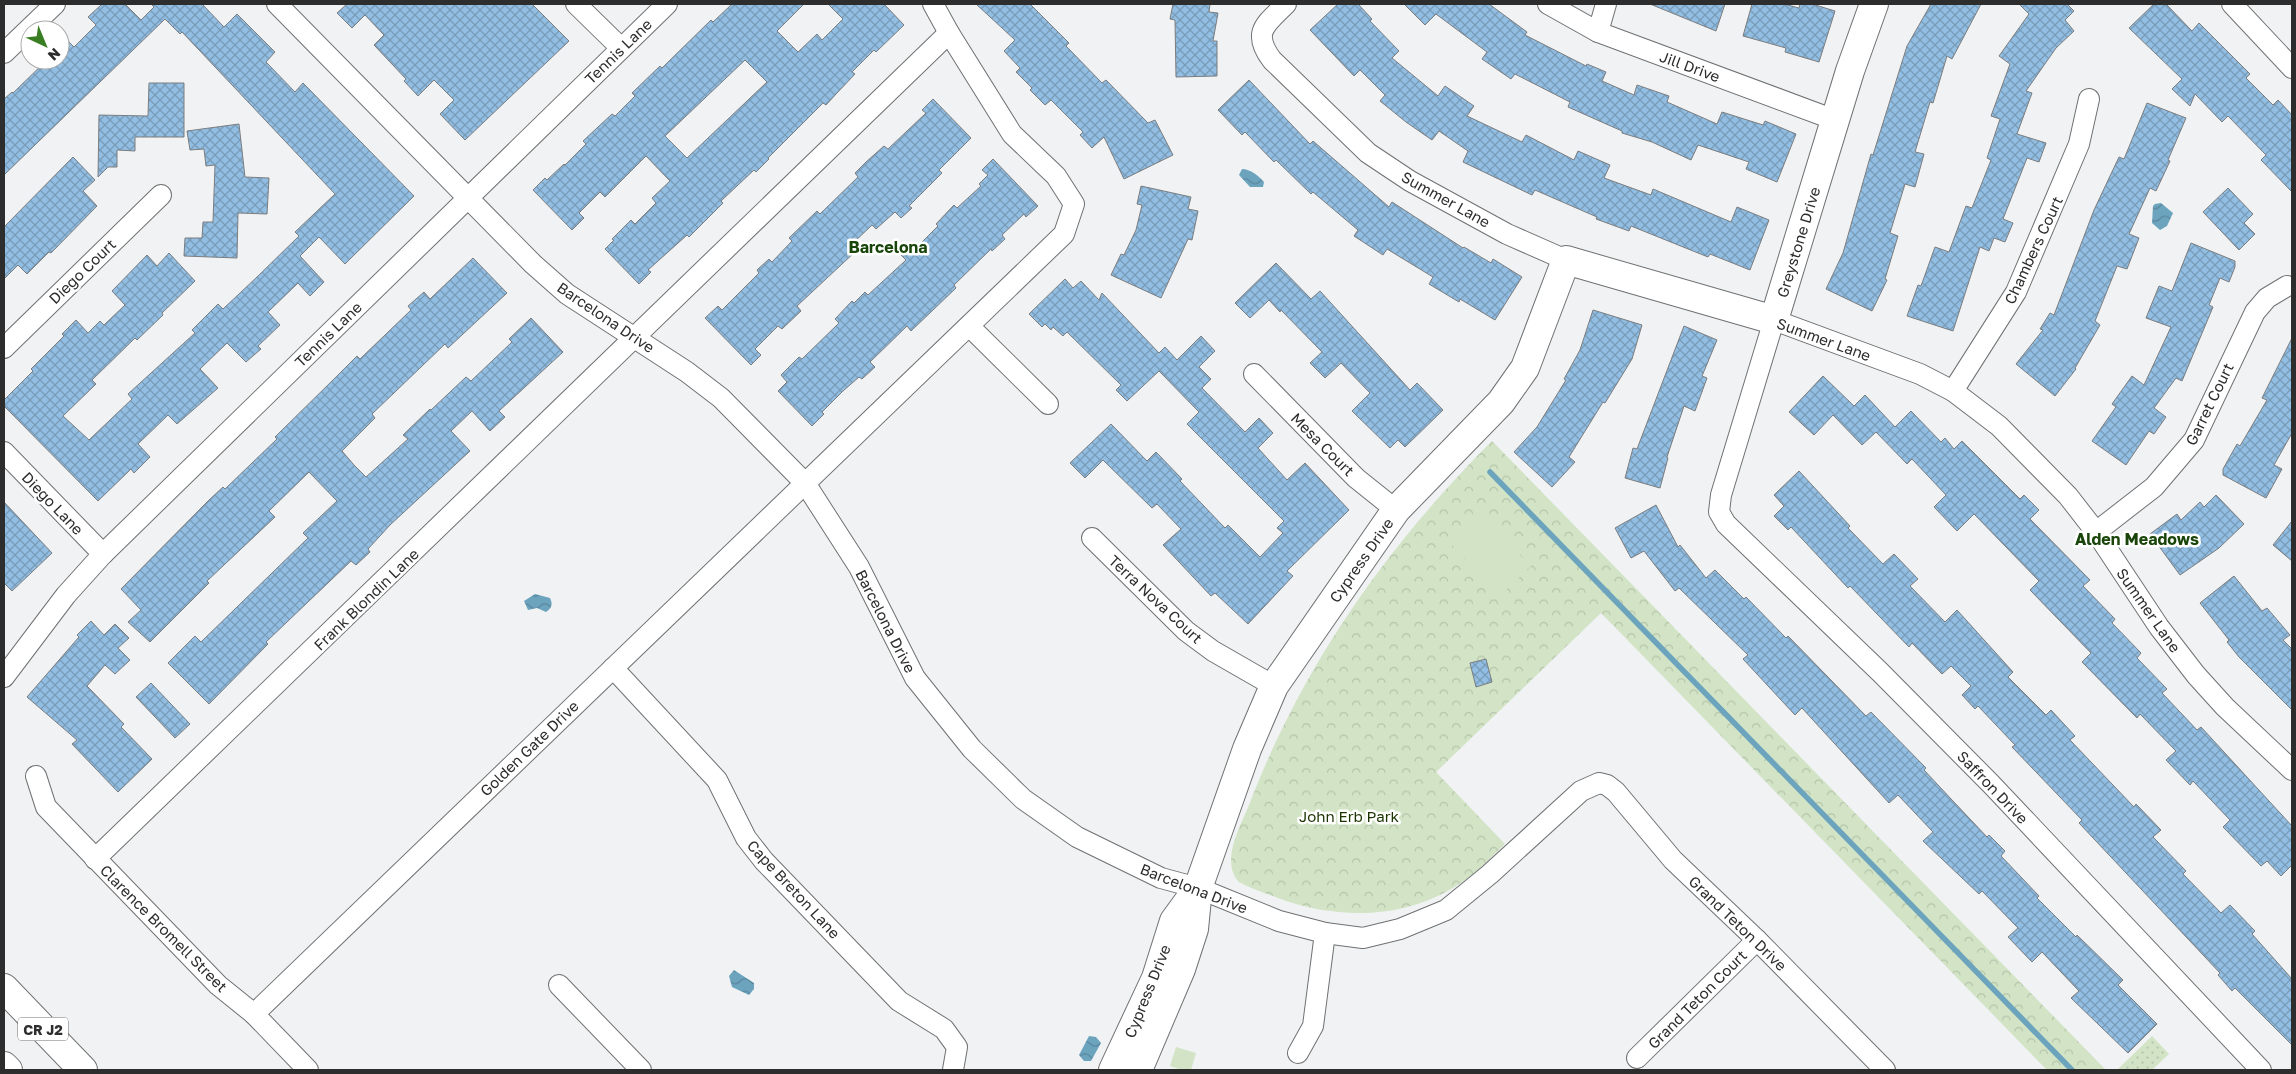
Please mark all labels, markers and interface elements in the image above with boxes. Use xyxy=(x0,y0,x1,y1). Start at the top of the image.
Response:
street label: Tennis Lane xyxy=(581,14,655,87)
north arrow xyxy=(20,20,70,70)
text: N xyxy=(45,45,64,65)
street label: Jill Drive xyxy=(1657,47,1723,85)
street label: Summer Lane xyxy=(1399,167,1494,231)
street label: Greystone Drive xyxy=(1773,184,1823,300)
street label: Chambers Court xyxy=(2000,193,2066,307)
street label: Diego Court xyxy=(45,235,119,307)
district label: Barcelona xyxy=(848,237,928,257)
street label: Barcelona Drive xyxy=(554,278,658,356)
street label: Tennis Lane xyxy=(291,297,365,370)
street label: Summer Lane xyxy=(1775,314,1874,364)
street label: Garret Court xyxy=(2181,360,2237,448)
street label: Mesa Court xyxy=(1288,409,1358,479)
street label: Diego Lane xyxy=(19,468,88,538)
street label: Cypress Drive xyxy=(1325,514,1397,606)
district label: Alden Meadows xyxy=(2075,529,2199,549)
street label: Frank Blondin Lane xyxy=(310,544,422,654)
street label: Terra Nova Court xyxy=(1106,551,1206,647)
street label: Summer Lane xyxy=(2113,564,2185,656)
street label: Barcelona Drive xyxy=(852,566,920,676)
street label: Golden Gate Drive xyxy=(476,696,582,800)
street label: Saffron Drive xyxy=(1954,747,2032,827)
park label: John Erb Park xyxy=(1299,807,1400,825)
street label: Cape Breton Lane xyxy=(744,836,844,942)
street label: Barcelona Drive xyxy=(1138,859,1250,917)
street label: Clarence Bromell Street xyxy=(97,861,231,995)
street label: Grand Teton Drive xyxy=(1685,872,1791,974)
street label: Cypress Drive xyxy=(1120,941,1174,1040)
street label: Grand Teton Court xyxy=(1644,946,1750,1052)
road number: CR J2 xyxy=(18,1018,68,1040)

